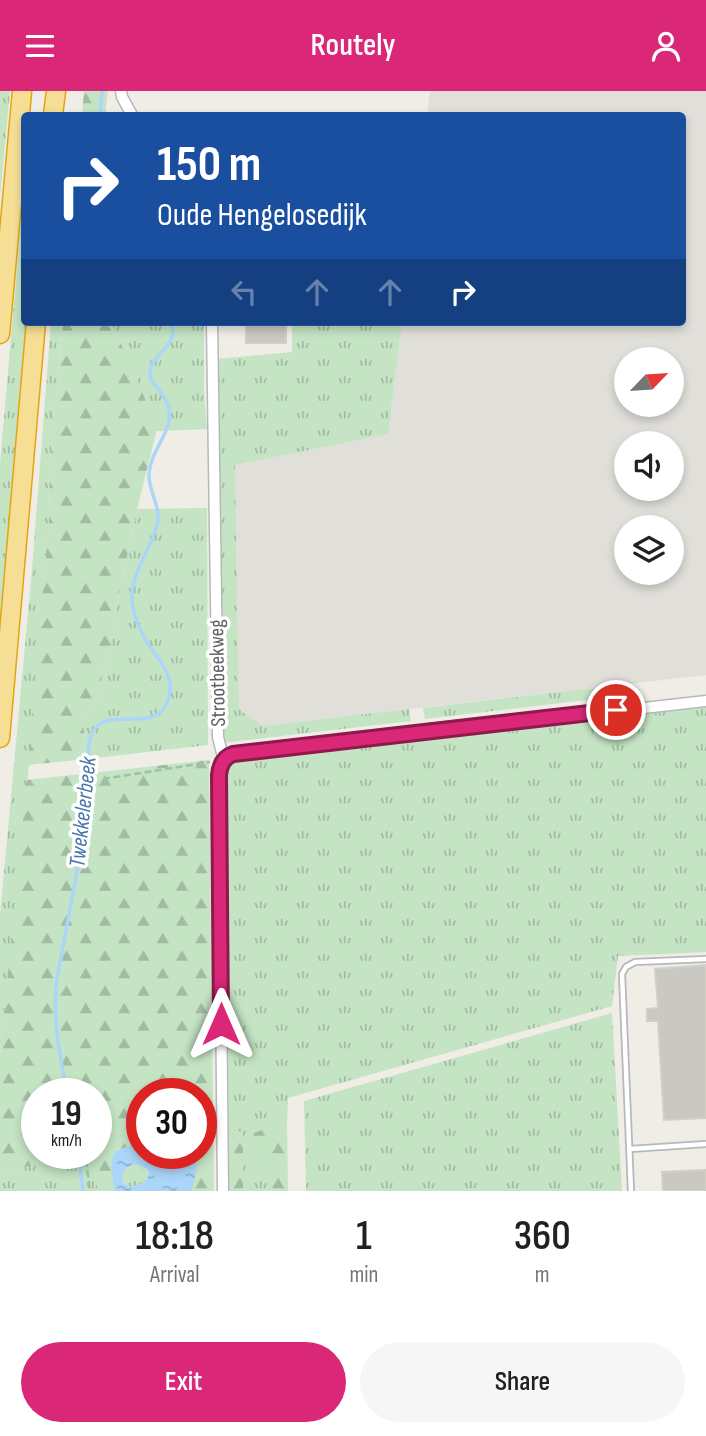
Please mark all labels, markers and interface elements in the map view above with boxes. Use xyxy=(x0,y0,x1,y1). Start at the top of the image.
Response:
text: Routely xyxy=(311,26,395,65)
icon: menu xyxy=(21,27,59,65)
icon: person xyxy=(647,27,685,65)
text: 150 m xyxy=(157,136,261,195)
icon: right xyxy=(42,140,133,231)
text: Oude Hengelosedijk xyxy=(157,196,367,235)
icon: left xyxy=(225,273,263,311)
icon: ahead xyxy=(298,273,336,311)
icon: ahead xyxy=(371,273,409,311)
icon: right xyxy=(444,273,482,311)
north arrow xyxy=(614,347,684,417)
map controls xyxy=(614,347,684,585)
button: sound xyxy=(614,431,684,501)
button: layers xyxy=(614,515,684,585)
street label: Strootbeekweg xyxy=(204,619,231,727)
pin xyxy=(586,680,646,740)
icon: arrive xyxy=(597,691,635,729)
water label: Twekkelerbeek xyxy=(63,754,103,869)
position arrow xyxy=(184,987,258,1061)
speed limit sign: 30 xyxy=(126,1078,217,1169)
text: 19 xyxy=(51,1093,82,1136)
text: km/h xyxy=(51,1130,82,1151)
text: 18:18 xyxy=(135,1211,214,1262)
text: 1 xyxy=(356,1211,372,1262)
text: 360 xyxy=(514,1211,571,1262)
text: Arrival xyxy=(150,1261,199,1289)
text: min xyxy=(349,1261,378,1289)
text: m xyxy=(535,1261,550,1289)
button: Exit xyxy=(21,1342,346,1422)
button: Share xyxy=(360,1342,685,1422)

